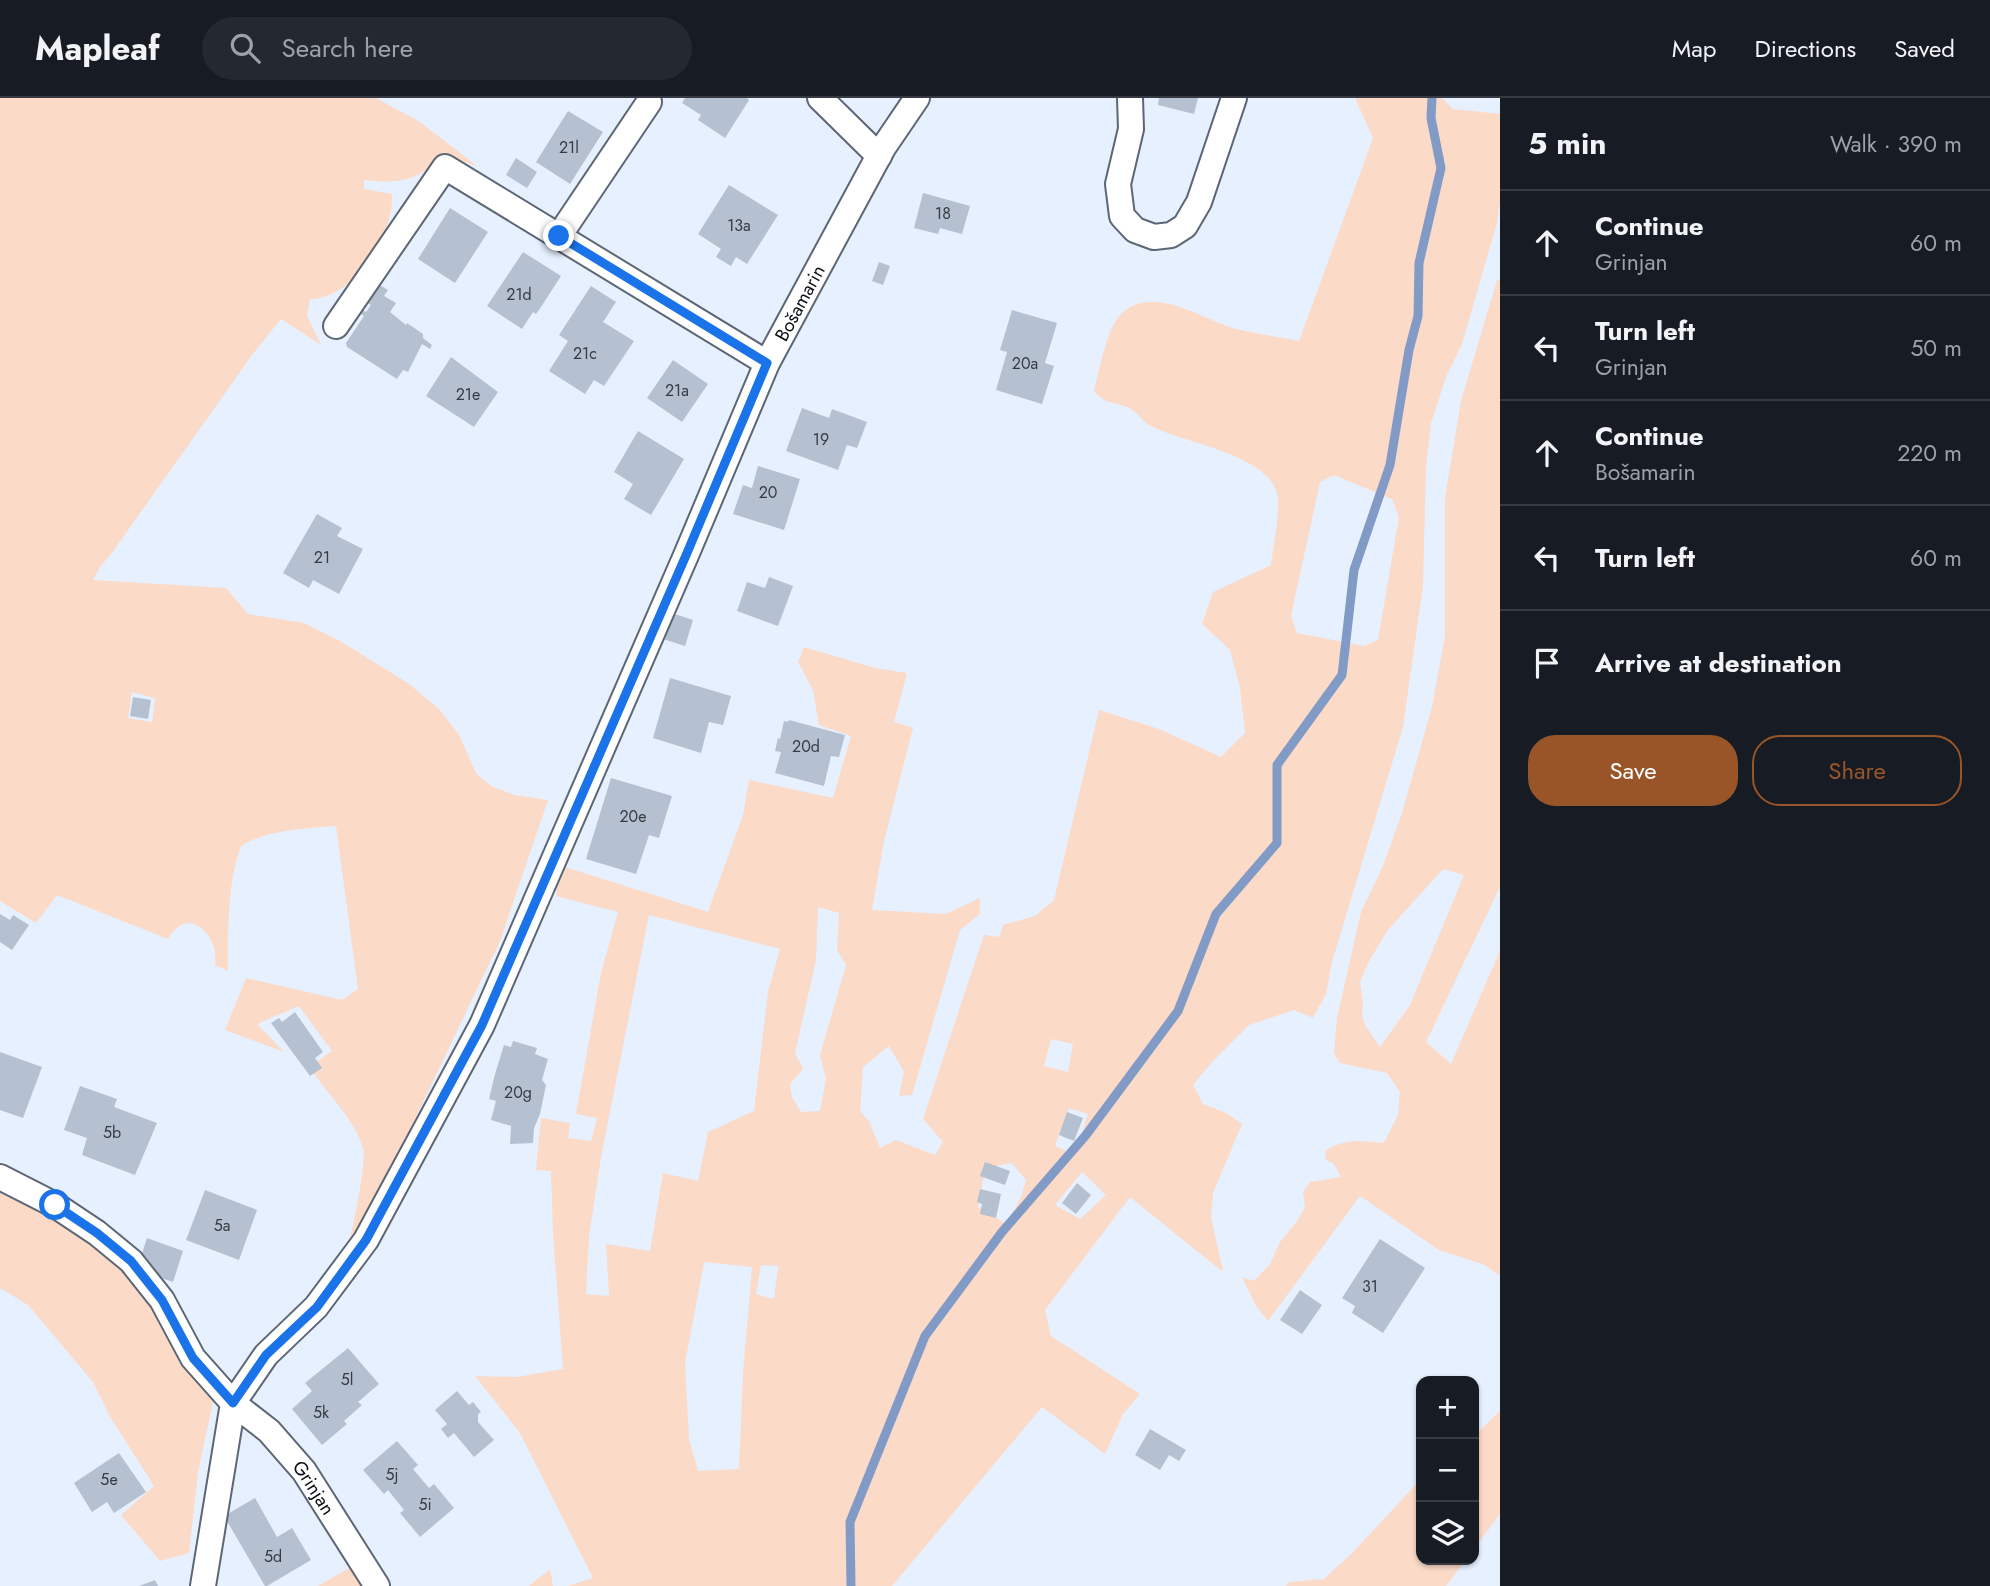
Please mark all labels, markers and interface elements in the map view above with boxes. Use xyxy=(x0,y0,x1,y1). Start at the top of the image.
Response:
search box xyxy=(202,17,692,80)
text: Mapleaf xyxy=(35,25,160,72)
icon: search xyxy=(226,29,264,67)
text: Search here xyxy=(282,29,413,67)
text: Map xyxy=(1672,31,1717,66)
text: Directions xyxy=(1755,31,1856,66)
text: Saved xyxy=(1894,31,1955,66)
text: 5 min xyxy=(1528,122,1606,165)
text: Walk · 390 m xyxy=(1830,127,1962,161)
house number: 21l xyxy=(559,136,579,159)
house number: 18 xyxy=(935,202,951,225)
text: Continue xyxy=(1595,207,1704,245)
house number: 13a xyxy=(727,214,751,237)
route end xyxy=(543,220,574,251)
icon: ahead xyxy=(1528,224,1566,262)
text: 60 m xyxy=(1910,226,1962,260)
text: Grinjan xyxy=(1595,245,1668,279)
street label: Bošamarin xyxy=(768,260,832,346)
house number: 21d xyxy=(506,283,532,306)
text: Turn left xyxy=(1595,312,1695,350)
icon: left xyxy=(1528,329,1566,367)
text: 50 m xyxy=(1910,331,1962,365)
house number: 21c xyxy=(573,342,597,365)
text: Grinjan xyxy=(1595,350,1668,384)
house number: 20a xyxy=(1012,352,1038,375)
house number: 21a xyxy=(665,379,689,402)
house number: 21e xyxy=(456,383,480,406)
text: Continue xyxy=(1595,417,1704,455)
house number: 19 xyxy=(813,428,829,451)
icon: ahead xyxy=(1528,434,1566,472)
text: 220 m xyxy=(1897,436,1962,470)
text: Bošamarin xyxy=(1595,455,1696,489)
house number: 20 xyxy=(759,481,777,504)
icon: left xyxy=(1528,539,1566,577)
text: Turn left xyxy=(1595,539,1695,577)
text: 60 m xyxy=(1910,541,1962,575)
house number: 21 xyxy=(314,546,330,569)
icon: arrive xyxy=(1528,644,1566,682)
text: Arrive at destination xyxy=(1595,644,1842,682)
house number: 20d xyxy=(792,735,820,758)
button: Save xyxy=(1528,735,1738,806)
button: Share xyxy=(1752,735,1962,806)
house number: 20e xyxy=(620,805,646,828)
house number: 20g xyxy=(504,1081,532,1104)
house number: 5b xyxy=(103,1121,121,1144)
route start xyxy=(39,1189,70,1220)
house number: 5a xyxy=(214,1214,230,1237)
house number: 31 xyxy=(1362,1275,1378,1298)
house number: 5l xyxy=(341,1368,353,1391)
map controls xyxy=(1416,1376,1479,1565)
button: + xyxy=(1416,1376,1479,1439)
house number: 5k xyxy=(313,1401,330,1424)
button: − xyxy=(1416,1439,1479,1502)
street label: Grinjan xyxy=(286,1454,341,1520)
house number: 5j xyxy=(385,1463,399,1486)
house number: 5e xyxy=(100,1468,118,1491)
house number: 5i xyxy=(418,1493,432,1516)
button: layers xyxy=(1416,1502,1479,1565)
house number: 5d xyxy=(264,1545,282,1568)

